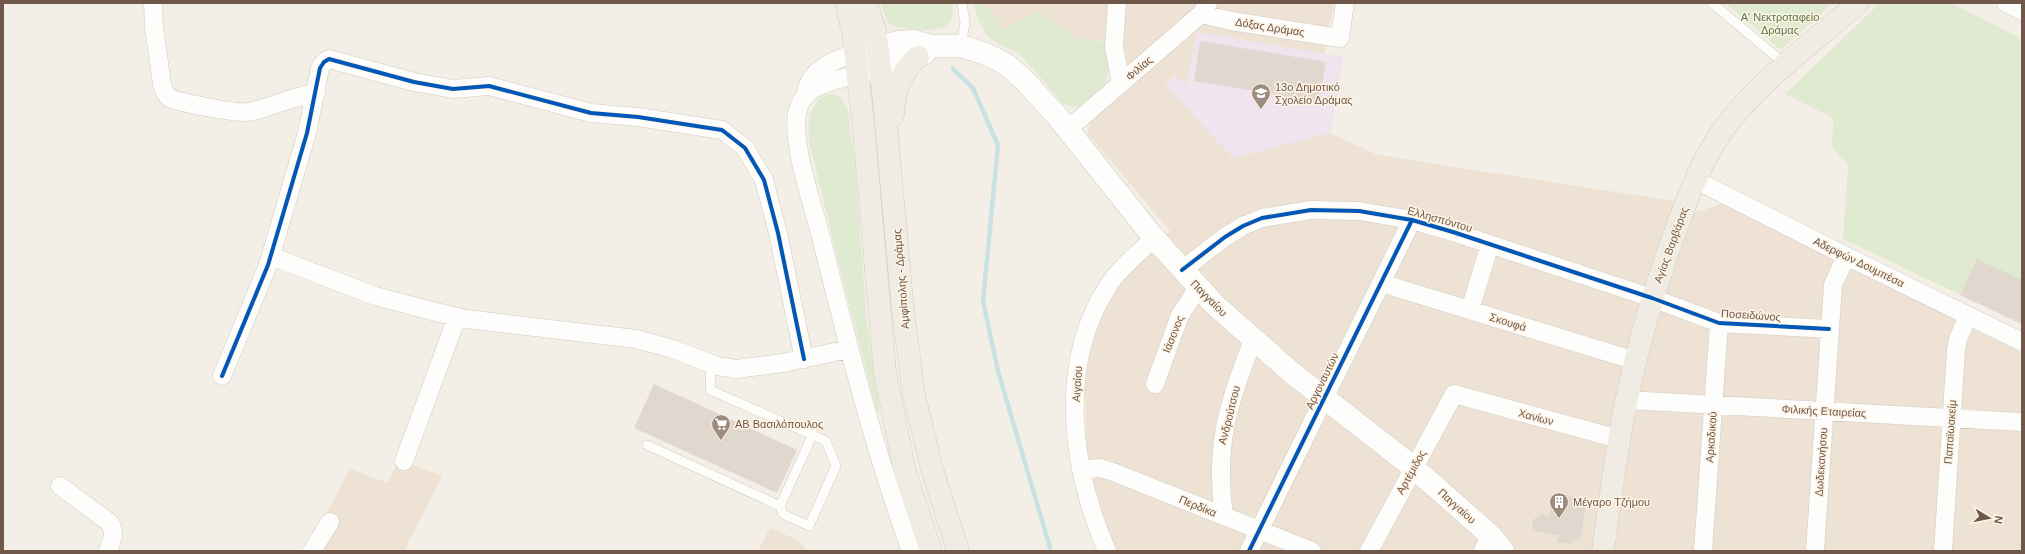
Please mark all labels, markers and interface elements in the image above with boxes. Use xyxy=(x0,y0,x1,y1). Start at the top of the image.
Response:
park label: Α' Νεκτροταφείο Δράμας xyxy=(1741,11,1819,36)
street label: Δόξας Δράμας xyxy=(1234,16,1306,38)
street label: Φιλίας xyxy=(1123,53,1155,83)
place label: 13ο Δημοτικό Σχολείο Δράμας xyxy=(1275,81,1353,106)
school or university icon: 13ο Δημοτικό Σχολείο Δράμας xyxy=(1250,82,1272,110)
street label: Ελλησπόντου xyxy=(1406,204,1474,234)
street label: Αγίας Βαρβάρας xyxy=(1652,205,1690,285)
street label: Αμφίπολης - Δράμας xyxy=(891,228,911,330)
street label: Αδερφών Δουμπέσα xyxy=(1812,235,1907,290)
street label: Παγγαίου xyxy=(1188,277,1230,319)
street label: Ποσειδώνος xyxy=(1721,307,1781,323)
street label: Σκουφά xyxy=(1488,311,1528,333)
street label: Ιάσονος xyxy=(1160,314,1186,354)
street label: Αργοναυτών xyxy=(1303,350,1341,411)
street label: Αιγαίου xyxy=(1070,366,1084,402)
street label: Ανδρούτσου xyxy=(1216,384,1242,446)
street label: Παπαϊωακείμ xyxy=(1942,399,1958,465)
street label: Φιλικής Εταιρείας xyxy=(1781,403,1867,419)
street label: Χανίων xyxy=(1517,407,1555,428)
street label: Αρκαδικού xyxy=(1703,411,1719,463)
supermarket icon: ΑΒ Βασιλόπουλος xyxy=(710,413,732,441)
place label: ΑΒ Βασιλόπουλος xyxy=(735,418,823,430)
street label: Δωδεκανήσου xyxy=(1813,427,1829,497)
street label: Αρτέμιδος xyxy=(1394,448,1428,496)
street label: Παγγαίου xyxy=(1436,486,1478,526)
building icon: Μέγαρο Τζήμου xyxy=(1548,491,1570,519)
street label: Περδίκα xyxy=(1177,493,1219,519)
place label: Μέγαρο Τζήμου xyxy=(1573,496,1650,508)
north arrow xyxy=(1969,498,2009,538)
text: N xyxy=(1992,515,2005,525)

